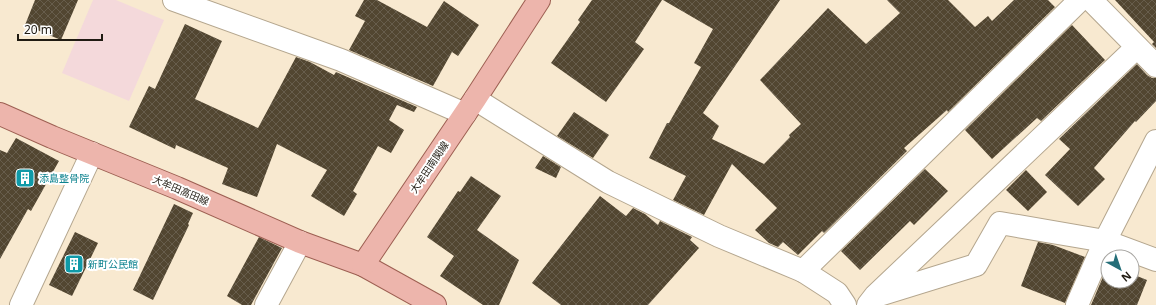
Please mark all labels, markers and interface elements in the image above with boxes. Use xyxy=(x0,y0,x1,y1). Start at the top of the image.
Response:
scale bar xyxy=(18,16,102,42)
text: 20 m xyxy=(24,21,52,38)
street label: 大牟田南関線 xyxy=(406,138,452,196)
building icon: 添島整骨院 xyxy=(14,167,36,189)
place label: 添島整骨院 xyxy=(39,171,89,185)
street label: 大牟田高田線 xyxy=(151,172,211,208)
north arrow xyxy=(1100,249,1140,289)
building icon: 新町公民館 xyxy=(63,253,85,275)
place label: 新町公民館 xyxy=(88,257,138,271)
text: N xyxy=(1118,268,1135,286)

